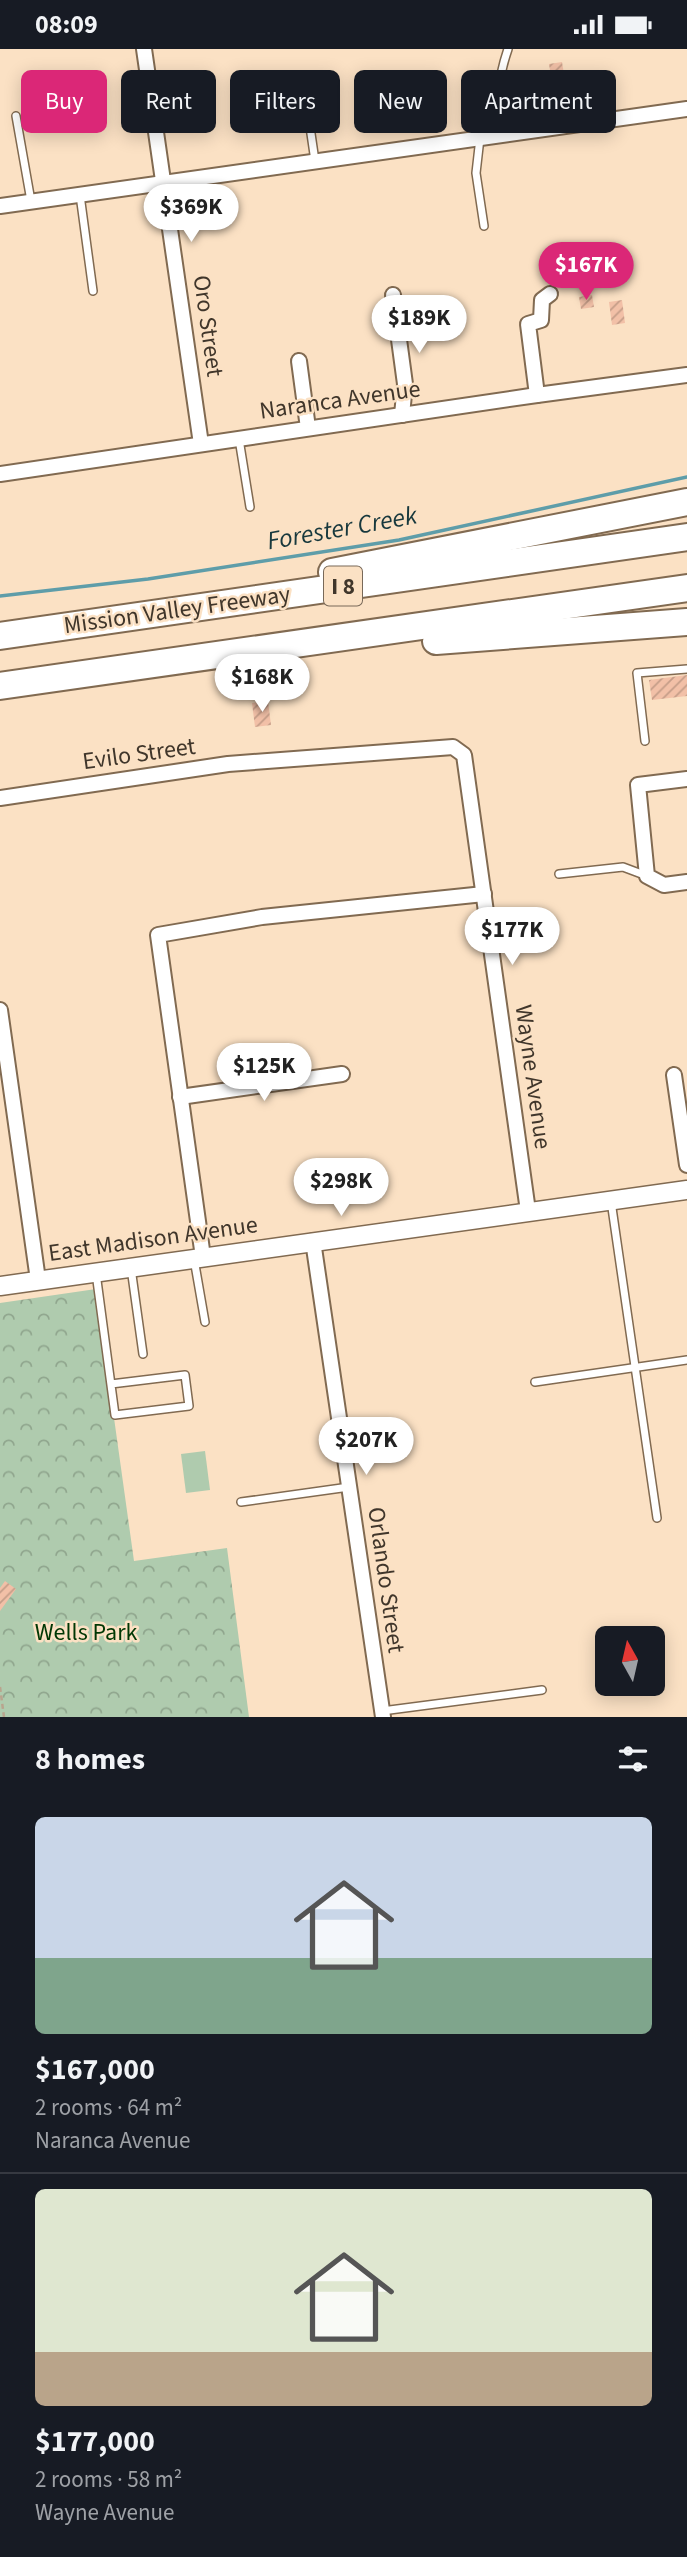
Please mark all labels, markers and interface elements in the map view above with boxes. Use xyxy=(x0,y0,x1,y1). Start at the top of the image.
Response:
text: 08:09 xyxy=(35,6,98,43)
chip: Buy xyxy=(21,70,107,133)
chip: Rent xyxy=(121,70,216,133)
chip: Filters xyxy=(230,70,340,133)
chip: New xyxy=(354,70,447,133)
chip: Apartment xyxy=(461,70,616,133)
pin: $369K xyxy=(142,185,240,244)
text: $369K xyxy=(160,190,222,223)
pin: $167K xyxy=(537,243,635,302)
text: $167K xyxy=(555,248,617,281)
street label: Oro Street xyxy=(184,273,232,379)
pin: $189K xyxy=(370,295,468,355)
text: $189K xyxy=(388,301,450,334)
street label: Naranca Avenue xyxy=(257,371,423,429)
water label: Forester Creek xyxy=(264,496,421,559)
road number: I 8 xyxy=(324,566,362,605)
street label: Mission Valley Freeway xyxy=(62,577,292,643)
pin: $168K xyxy=(213,655,311,714)
text: $168K xyxy=(231,660,293,693)
street label: Evilo Street xyxy=(80,729,198,779)
pin: $177K xyxy=(463,907,561,967)
text: $177K xyxy=(481,913,543,946)
street label: Wayne Avenue xyxy=(506,1002,560,1152)
pin: $125K xyxy=(215,1044,313,1103)
text: $125K xyxy=(233,1049,295,1082)
pin: $298K xyxy=(292,1159,390,1218)
text: $298K xyxy=(310,1164,372,1197)
street label: East Madison Avenue xyxy=(46,1207,260,1271)
pin: $207K xyxy=(317,1417,415,1477)
text: $207K xyxy=(335,1423,397,1456)
street label: Orlando Street xyxy=(358,1505,414,1655)
park label: Wells Park xyxy=(35,1615,137,1650)
north arrow xyxy=(595,1626,665,1696)
map controls xyxy=(595,1626,665,1696)
text: 8 homes xyxy=(35,1738,145,1781)
icon: filters xyxy=(614,1740,652,1778)
icon: home xyxy=(281,1862,407,1988)
text: $167,000 xyxy=(35,2048,155,2091)
text: 2 rooms · 64 m² xyxy=(35,2091,182,2124)
text: Naranca Avenue xyxy=(35,2124,190,2157)
icon: home xyxy=(281,2234,407,2360)
text: $177,000 xyxy=(35,2420,155,2463)
text: 2 rooms · 58 m² xyxy=(35,2463,182,2496)
text: Wayne Avenue xyxy=(35,2496,175,2529)

